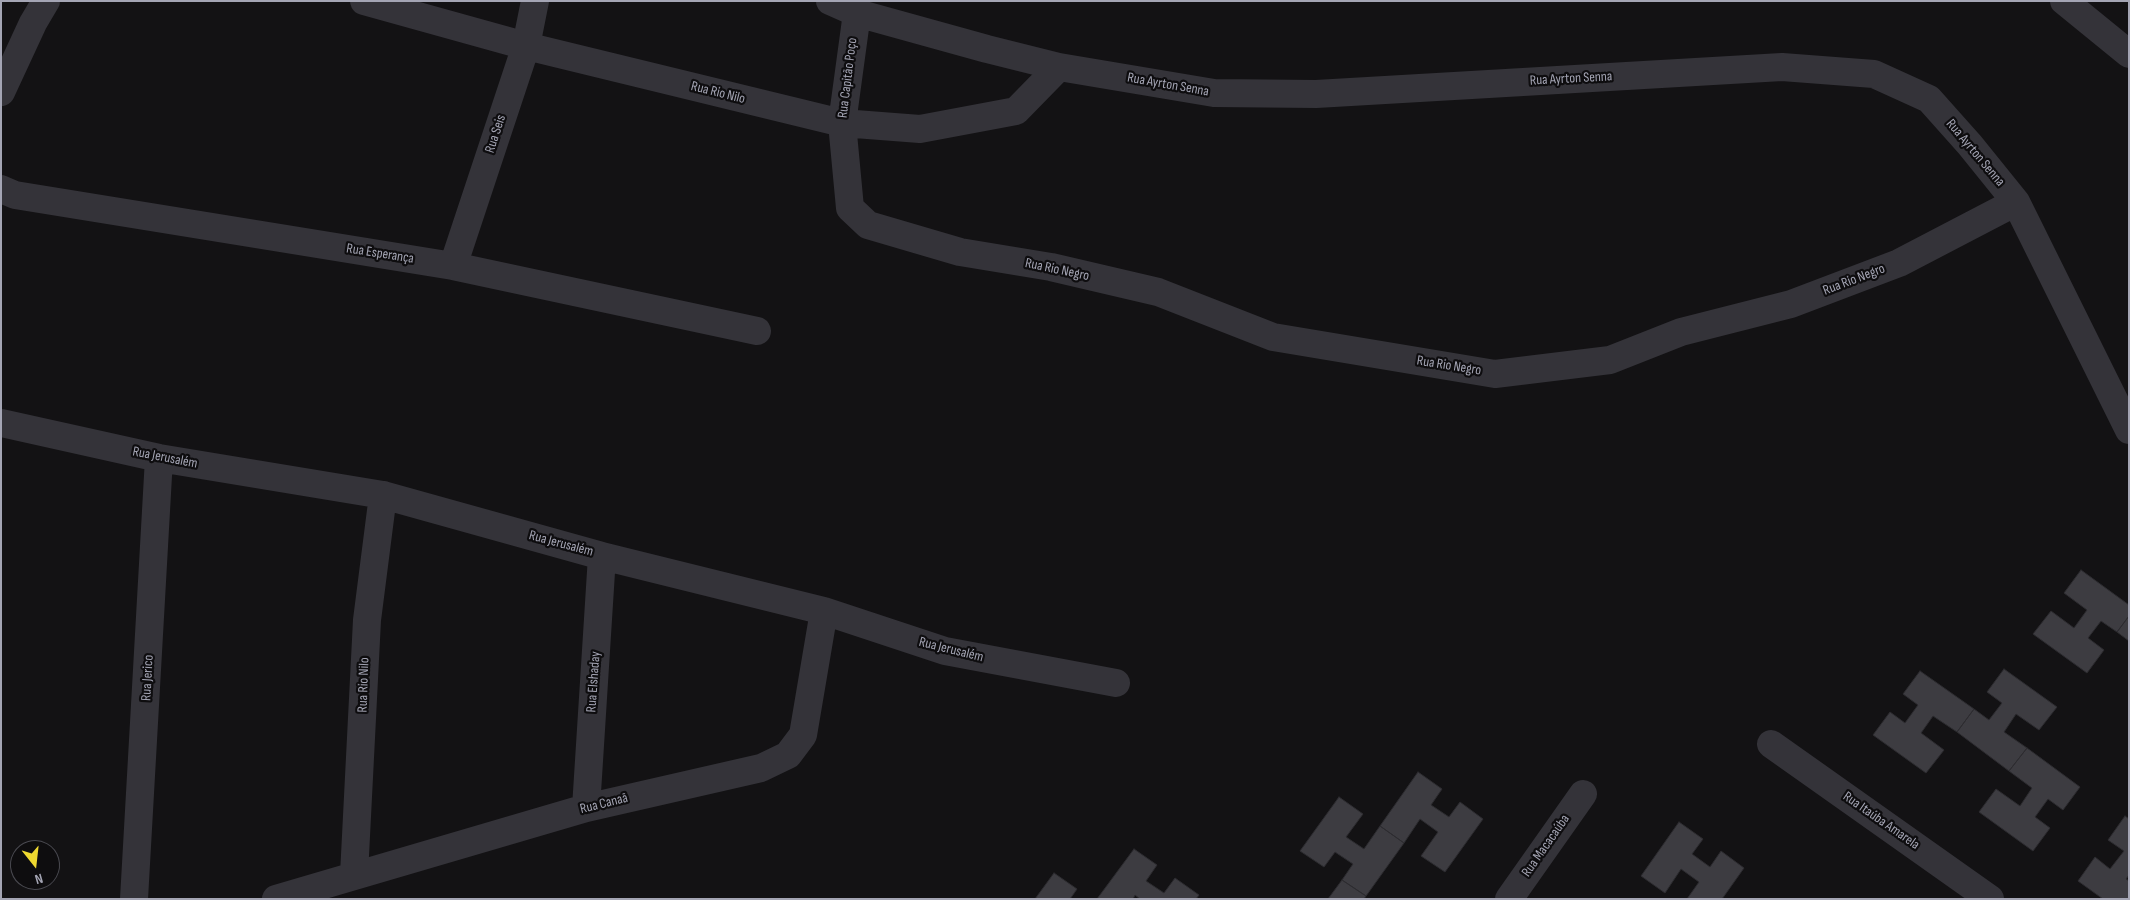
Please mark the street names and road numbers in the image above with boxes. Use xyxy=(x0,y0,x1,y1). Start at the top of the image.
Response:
street label: Rua Capitão Poço xyxy=(835,37,861,119)
street label: Rua Ayrton Senna xyxy=(1529,68,1613,90)
street label: Rua Ayrton Senna xyxy=(1126,70,1210,100)
street label: Rua Rio Nilo xyxy=(689,78,747,108)
street label: Rua Seis xyxy=(482,113,510,155)
street label: Rua Ayrton Senna xyxy=(1942,116,2008,190)
street label: Rua Esperança xyxy=(345,240,415,268)
street label: Rua Rio Negro xyxy=(1023,255,1091,285)
street label: Rua Rio Negro xyxy=(1821,261,1887,299)
street label: Rua Rio Negro xyxy=(1416,353,1482,379)
street label: Rua Jerusalém xyxy=(131,443,199,473)
street label: Rua Jerusalém xyxy=(527,527,595,561)
street label: Rua Jerusalém xyxy=(917,634,985,666)
street label: Rua Elshaday xyxy=(583,651,605,713)
street label: Rua Jerico xyxy=(138,654,158,702)
street label: Rua Rio Nilo xyxy=(355,657,373,713)
street label: Rua Itaúba Amarela xyxy=(1839,788,1923,854)
street label: Rua Canaã xyxy=(578,790,630,818)
street label: Rua Macacaúba xyxy=(1518,812,1574,880)

